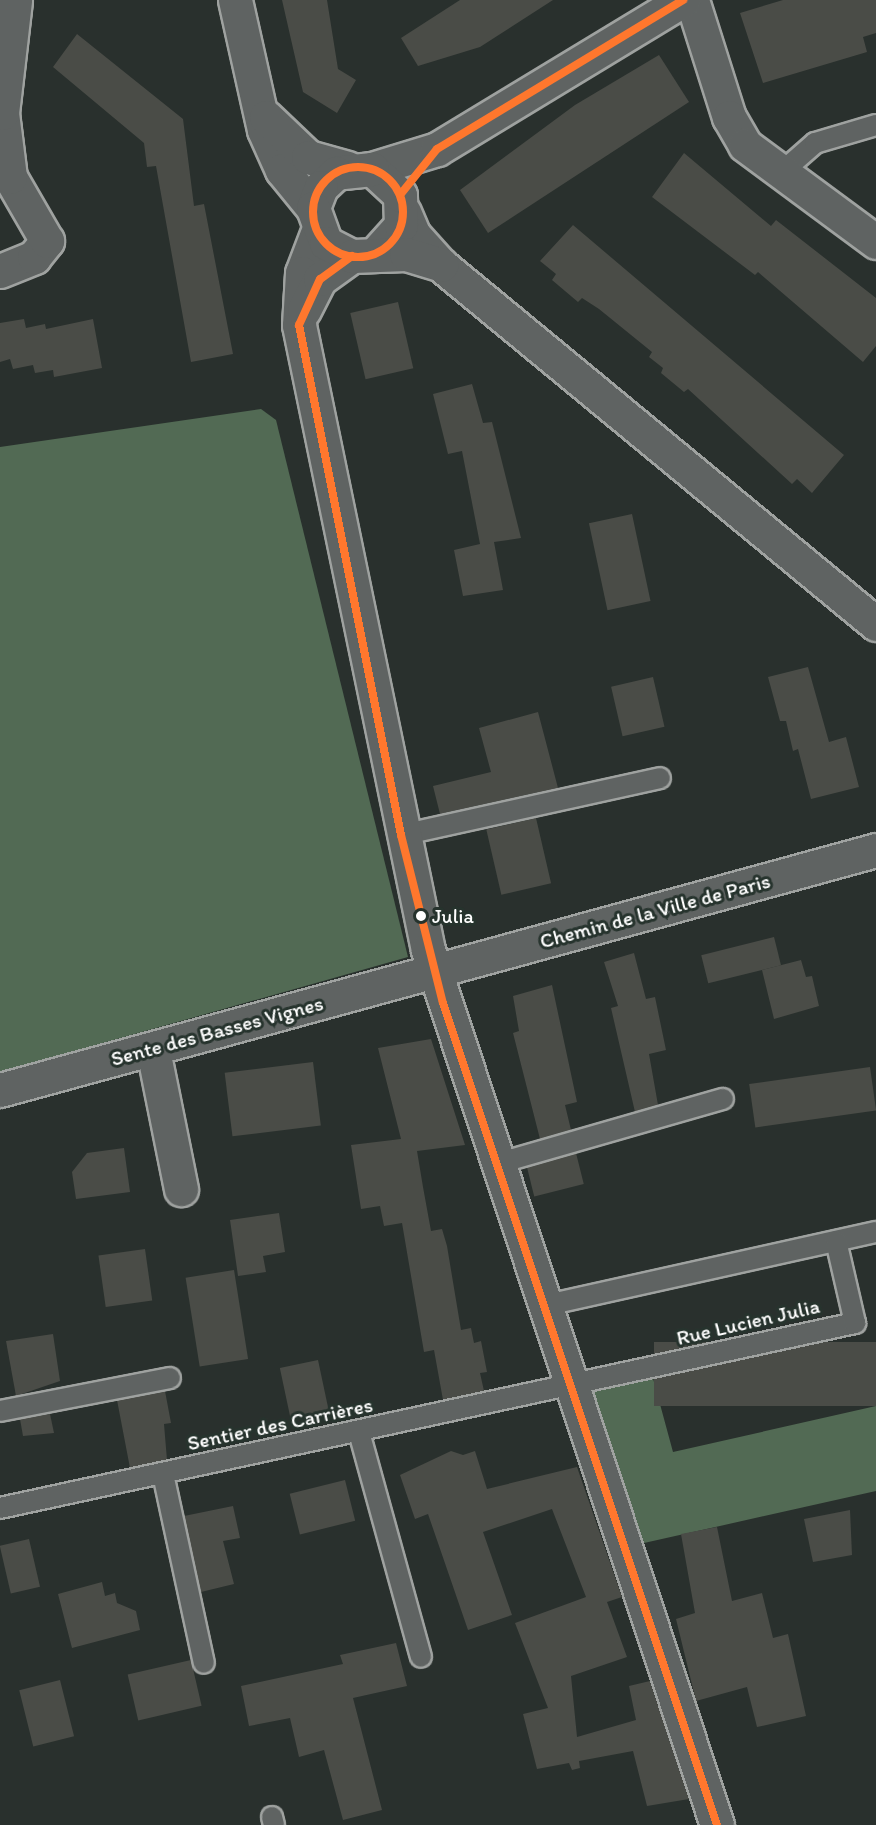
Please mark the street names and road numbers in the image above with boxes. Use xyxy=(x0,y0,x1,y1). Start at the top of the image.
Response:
street label: Chemin de la Ville de Paris xyxy=(537,868,773,954)
street label: Sente des Basses Vignes xyxy=(108,991,326,1071)
street label: Rue Lucien Julia xyxy=(674,1293,822,1351)
street label: Sentier des Carrières xyxy=(185,1392,375,1456)

